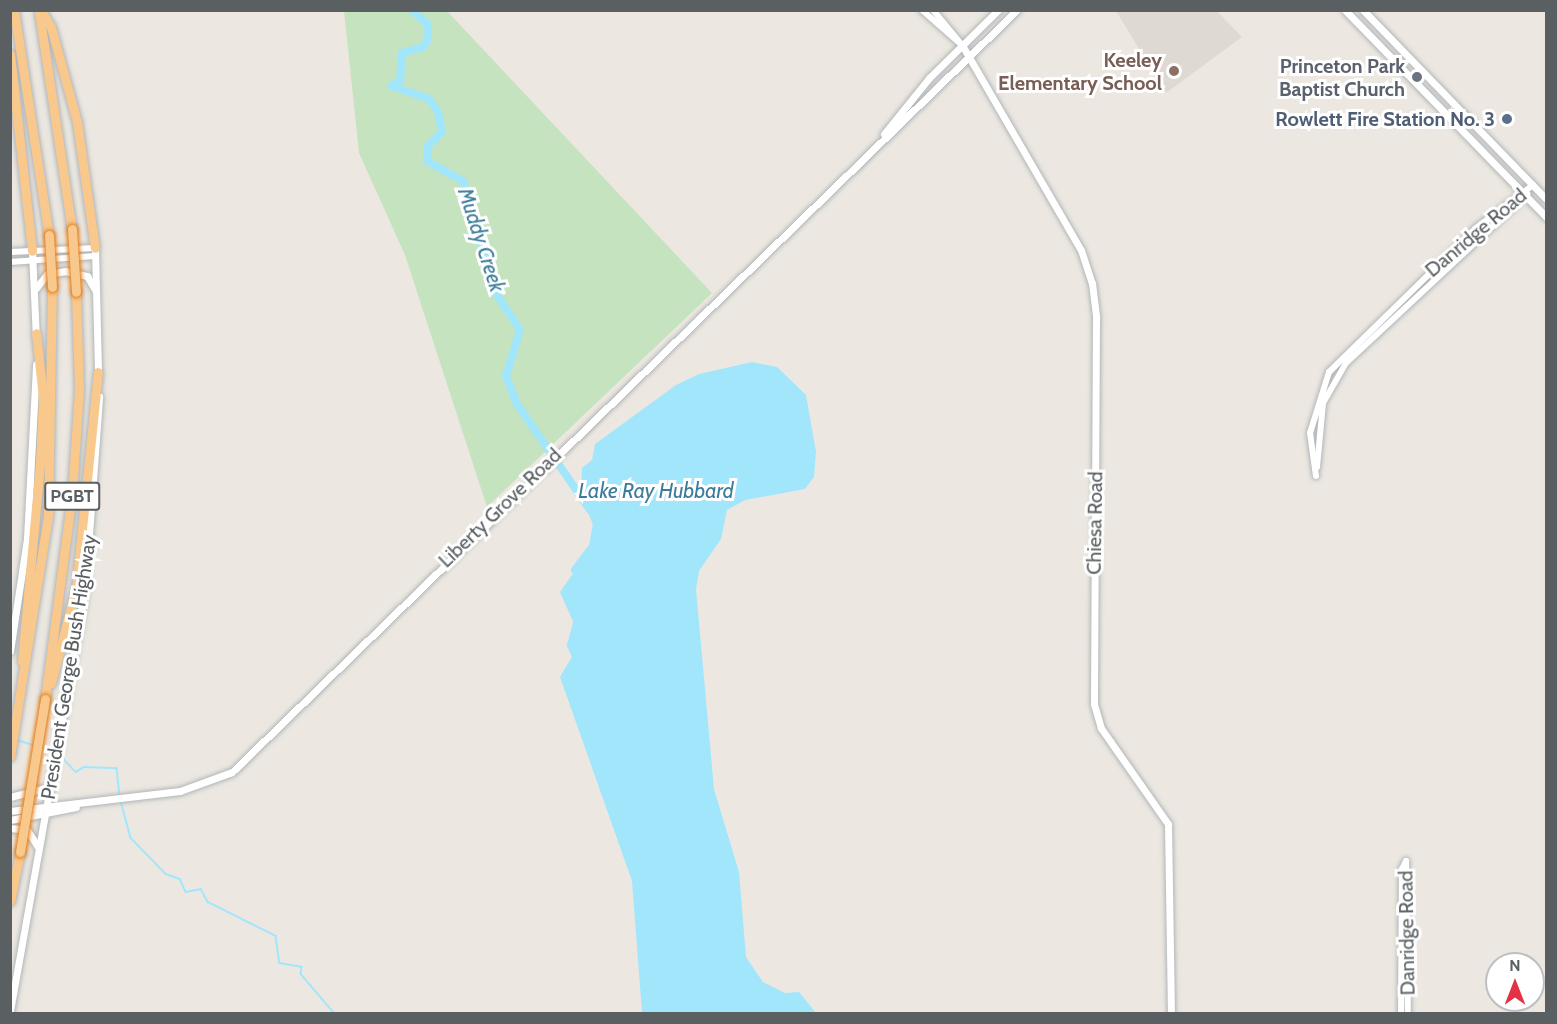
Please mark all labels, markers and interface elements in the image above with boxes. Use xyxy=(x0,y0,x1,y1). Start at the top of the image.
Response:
place label: Keeley Elementary School xyxy=(998,48,1162,95)
place label: Princeton Park Baptist Church xyxy=(1279,54,1405,101)
marker: Keeley Elementary School xyxy=(1167,64,1181,78)
marker: Princeton Park Baptist Church xyxy=(1410,70,1424,84)
place label: Rowlett Fire Station No. 3 xyxy=(1275,107,1495,131)
marker: Rowlett Fire Station No. 3 xyxy=(1500,112,1514,126)
street label: Danridge Road xyxy=(1420,184,1532,282)
water label: Muddy Creek xyxy=(452,185,510,295)
street label: Liberty Grove Road xyxy=(434,443,566,573)
street label: Chiesa Road xyxy=(1082,471,1108,575)
water label: Lake Ray Hubbard xyxy=(578,478,734,504)
road number: PGBT xyxy=(44,481,100,511)
street label: President George Bush Highway xyxy=(36,533,102,801)
street label: Danridge Road xyxy=(1394,870,1420,996)
north arrow xyxy=(1485,952,1545,1012)
text: N xyxy=(1509,956,1521,975)

